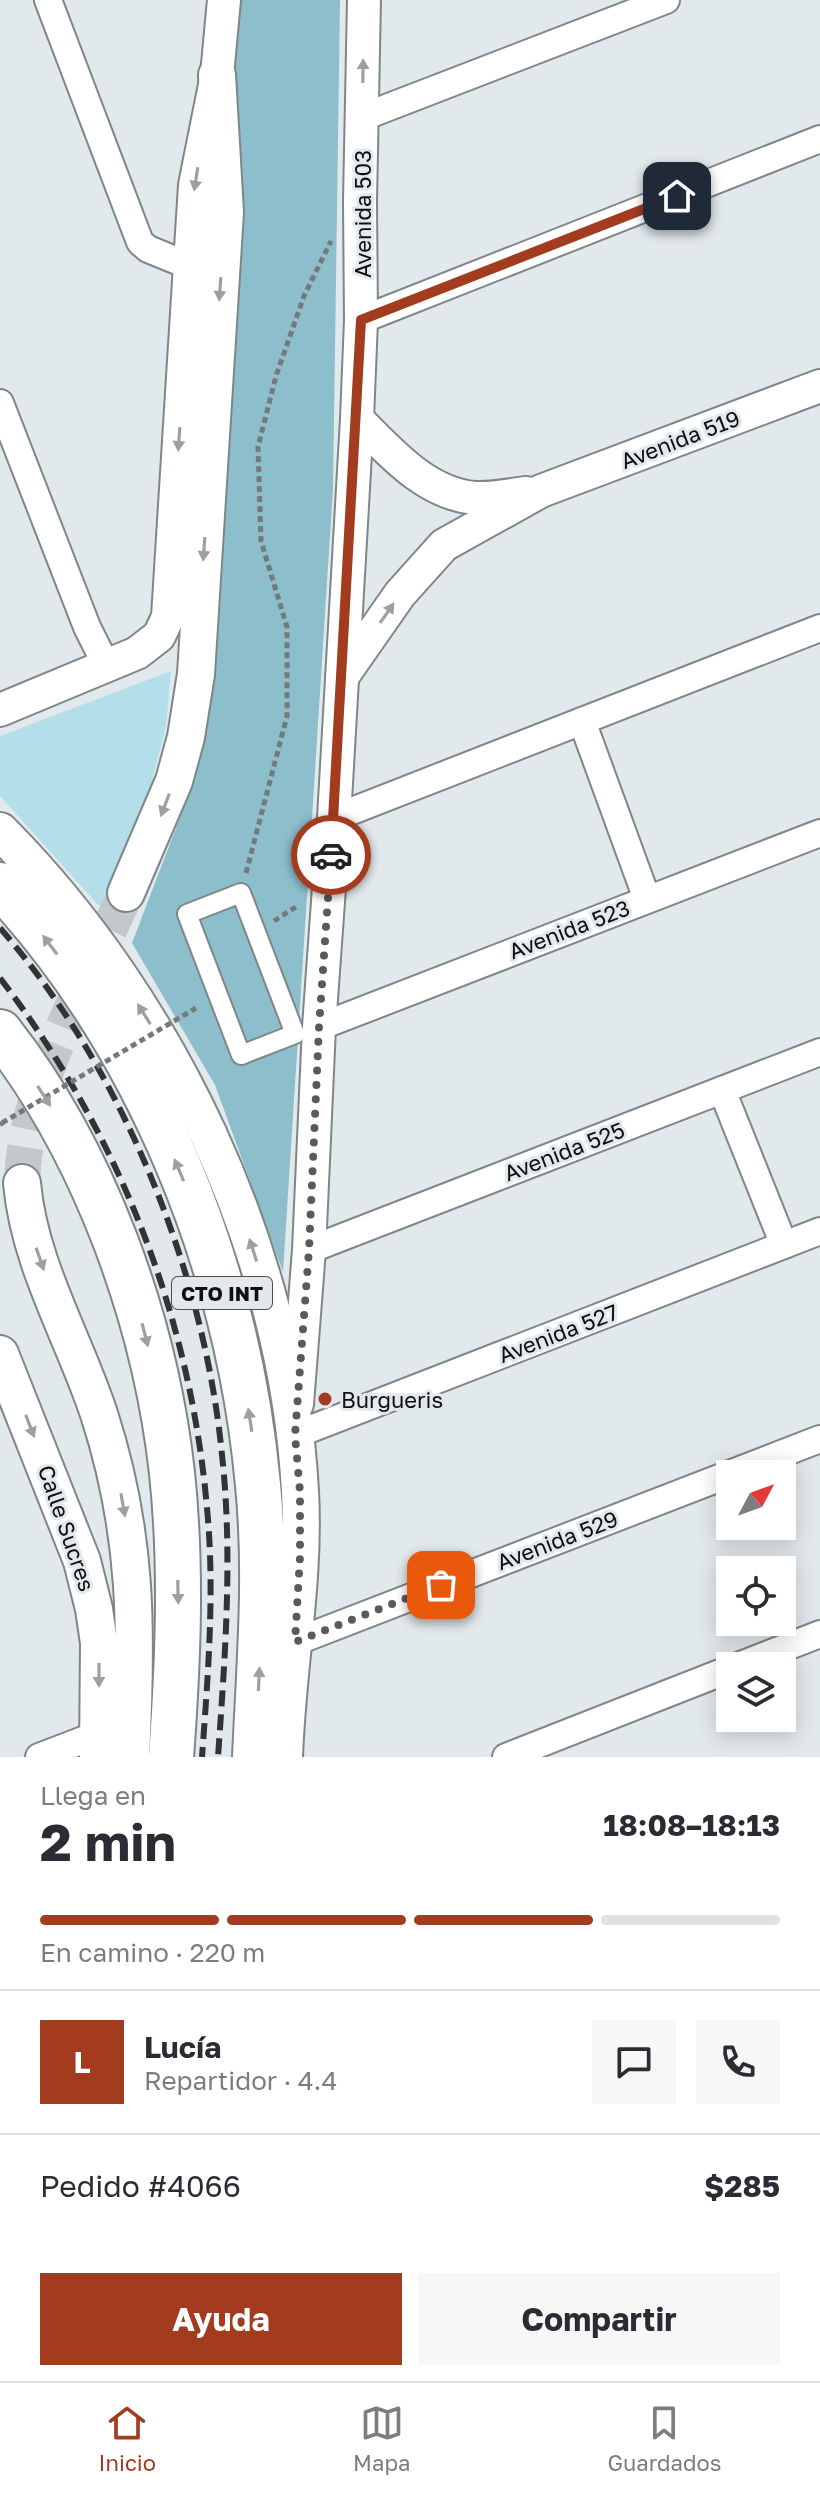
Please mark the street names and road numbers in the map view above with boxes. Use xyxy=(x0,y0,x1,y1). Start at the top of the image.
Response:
street label: Avenida 503 xyxy=(349,150,376,278)
street label: Avenida 519 xyxy=(616,404,744,474)
street label: Avenida 523 xyxy=(505,894,633,964)
street label: Avenida 525 xyxy=(500,1116,628,1186)
road number: CTO INT xyxy=(172,1277,272,1309)
street label: Avenida 527 xyxy=(494,1298,622,1368)
street label: Calle Sucres xyxy=(33,1461,101,1595)
street label: Avenida 529 xyxy=(493,1505,621,1575)

